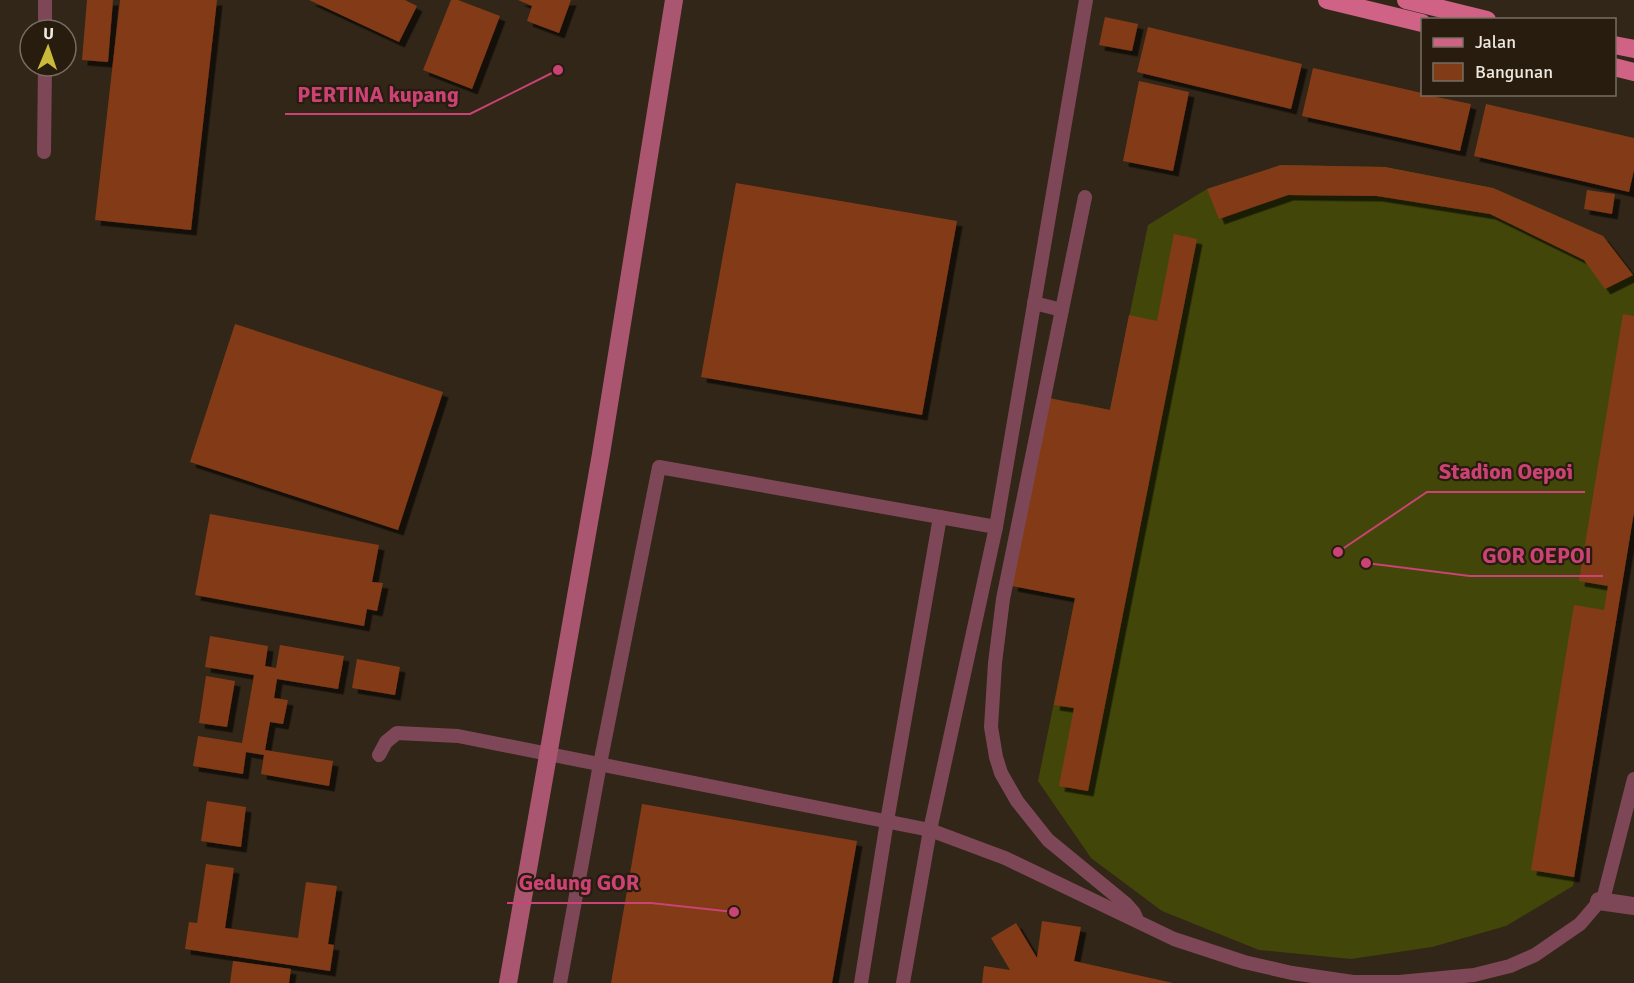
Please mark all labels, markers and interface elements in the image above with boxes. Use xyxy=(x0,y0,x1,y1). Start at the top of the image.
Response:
north arrow xyxy=(18,18,78,78)
legend xyxy=(1421,18,1616,96)
text: U xyxy=(43,24,54,44)
text: Jalan xyxy=(1475,31,1516,53)
text: Bangunan xyxy=(1475,61,1553,83)
callout: PERTINA kupang xyxy=(285,74,470,114)
text: PERTINA kupang xyxy=(297,81,459,108)
callout: Stadion Oepoi xyxy=(1427,452,1585,492)
text: Stadion Oepoi xyxy=(1439,458,1573,485)
callout: GOR OEPOI xyxy=(1470,536,1603,576)
text: GOR OEPOI xyxy=(1482,542,1592,569)
callout: Gedung GOR xyxy=(507,863,651,903)
text: Gedung GOR xyxy=(519,869,640,896)

